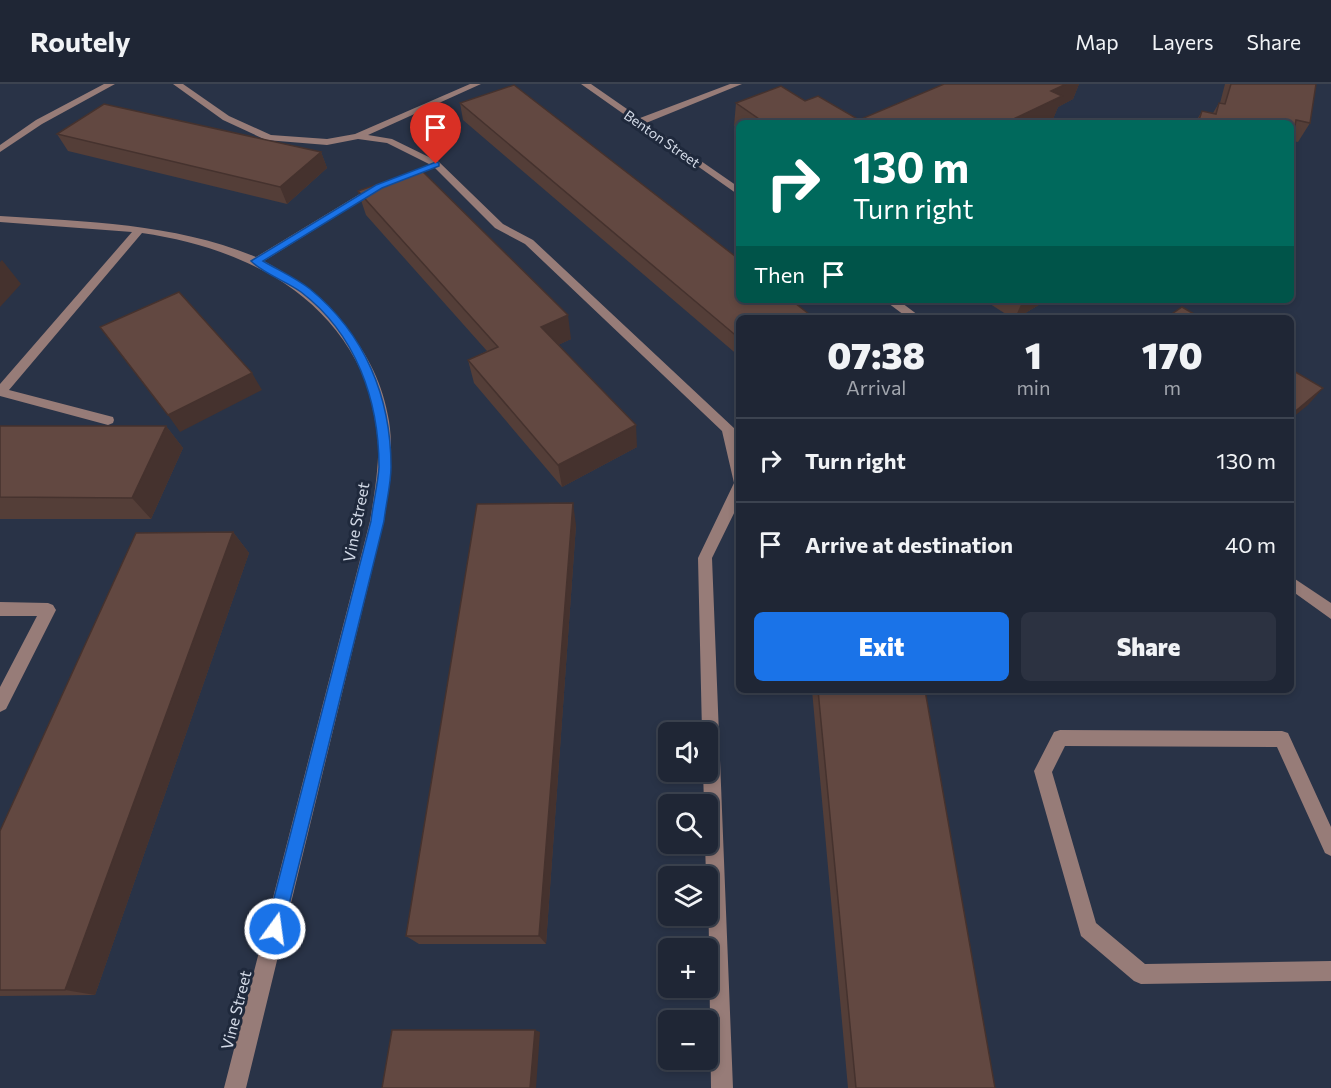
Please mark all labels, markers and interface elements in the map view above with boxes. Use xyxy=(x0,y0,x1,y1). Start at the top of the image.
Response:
text: Routely xyxy=(30,24,131,58)
text: Map xyxy=(1075,29,1119,54)
text: Layers xyxy=(1152,29,1214,54)
text: Share xyxy=(1247,29,1301,54)
pin xyxy=(410,102,461,164)
street label: Benton Street xyxy=(621,106,704,171)
icon: arrive xyxy=(419,111,452,144)
text: 130 m xyxy=(853,140,969,192)
icon: right xyxy=(754,144,832,222)
text: Turn right xyxy=(853,192,973,225)
icon: arrive xyxy=(817,258,850,291)
text: Then xyxy=(754,261,805,288)
text: 07:38 xyxy=(827,332,925,376)
text: 1 xyxy=(1025,332,1042,376)
text: 170 xyxy=(1142,332,1203,376)
text: Arrival xyxy=(846,375,906,399)
text: min xyxy=(1016,375,1050,399)
text: m xyxy=(1163,375,1181,399)
icon: right xyxy=(754,444,787,477)
text: Turn right xyxy=(805,447,906,474)
text: 130 m xyxy=(1216,447,1276,474)
street label: Vine Street xyxy=(338,480,373,563)
icon: arrive xyxy=(754,528,787,561)
text: Arrive at destination xyxy=(805,531,1013,558)
text: 40 m xyxy=(1225,531,1276,558)
button: Exit xyxy=(754,612,1009,681)
button: Share xyxy=(1021,612,1276,681)
map controls xyxy=(658,722,718,1070)
button: sound xyxy=(658,722,718,782)
button: search xyxy=(658,794,718,854)
button: layers xyxy=(658,866,718,926)
position arrow xyxy=(243,897,307,961)
button: + xyxy=(658,938,718,998)
street label: Vine Street xyxy=(216,968,255,1051)
button: − xyxy=(658,1010,718,1070)

